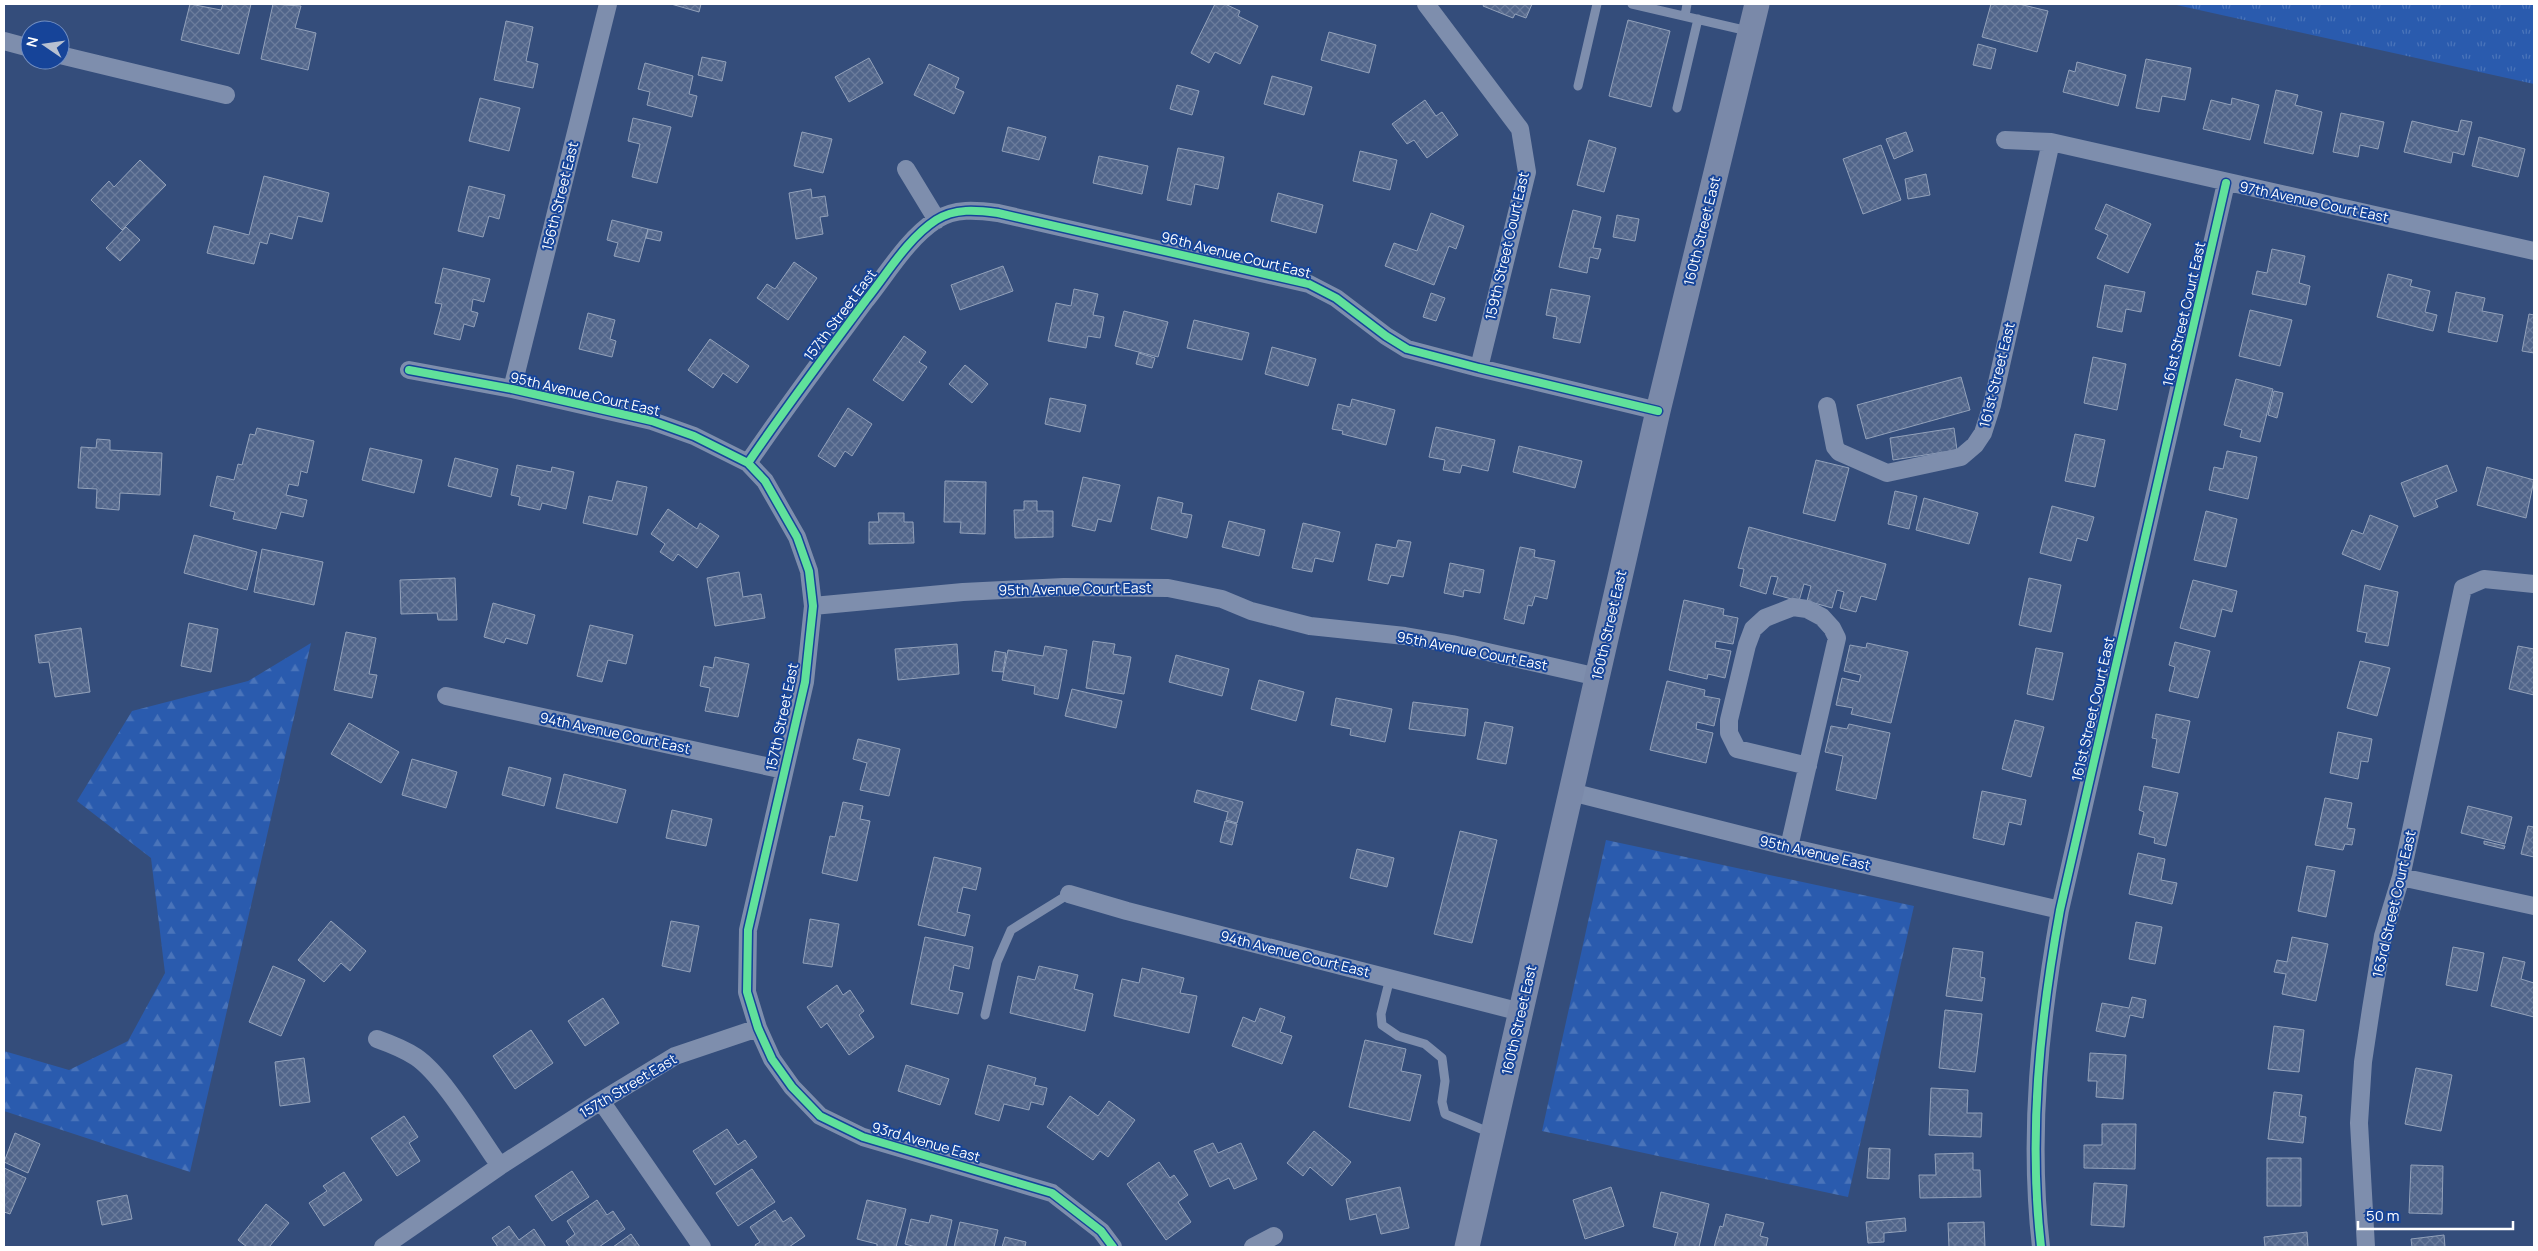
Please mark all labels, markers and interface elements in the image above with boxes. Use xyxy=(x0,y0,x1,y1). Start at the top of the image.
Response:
north arrow xyxy=(20,20,70,70)
text: N xyxy=(21,35,42,49)
street label: 156th Street East xyxy=(537,139,582,252)
street label: 159th Street Court East xyxy=(1480,169,1533,322)
street label: 160th Street East xyxy=(1679,174,1724,288)
street label: 97th Avenue Court East xyxy=(2238,176,2391,227)
street label: 96th Avenue Court East xyxy=(1159,227,1313,282)
street label: 161st Street Court East xyxy=(2158,239,2209,388)
street label: 157th Street East xyxy=(799,265,880,364)
street label: 161st Street East xyxy=(1974,320,2019,429)
street label: 95th Avenue Court East xyxy=(508,367,662,420)
street label: 160th Street East xyxy=(1587,568,1630,682)
street label: 95th Avenue Court East xyxy=(998,578,1152,599)
street label: 95th Avenue Court East xyxy=(1395,627,1549,675)
street label: 161st Street Court East xyxy=(2067,634,2118,783)
street label: 157th Street East xyxy=(761,661,802,773)
street label: 94th Avenue Court East xyxy=(538,707,692,758)
street label: 163rd Street Court East xyxy=(2367,828,2420,979)
street label: 95th Avenue East xyxy=(1758,831,1873,875)
street label: 94th Avenue Court East xyxy=(1219,926,1372,981)
street label: 160th Street East xyxy=(1497,963,1540,1077)
street label: 157th Street East xyxy=(576,1049,680,1122)
street label: 93rd Avenue East xyxy=(870,1117,983,1166)
scale bar xyxy=(2358,1198,2513,1230)
text: 50 m xyxy=(2366,1205,2400,1226)

